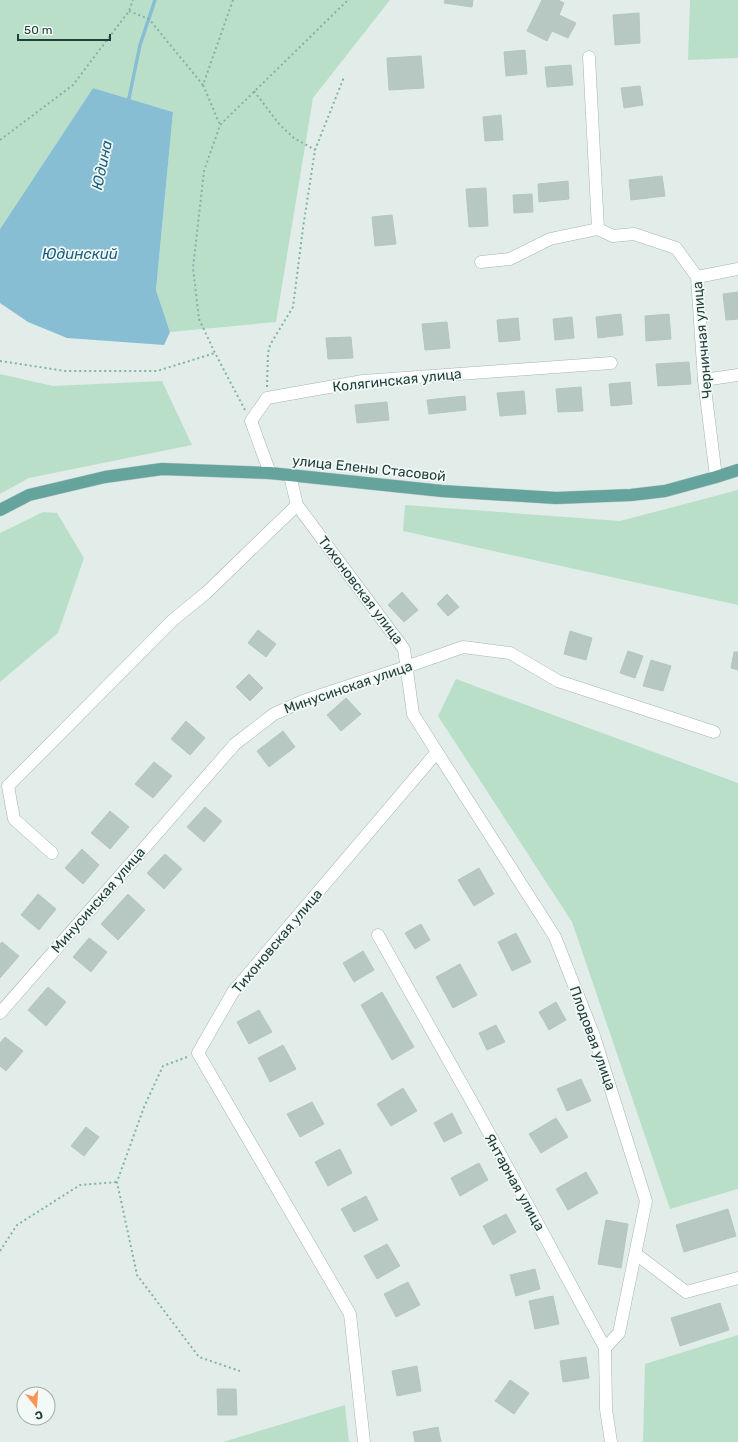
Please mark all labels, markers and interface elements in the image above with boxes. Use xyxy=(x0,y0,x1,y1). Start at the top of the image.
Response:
scale bar xyxy=(18,16,110,42)
text: 50 m xyxy=(24,23,52,37)
water label: Юдина xyxy=(88,138,116,191)
water label: Юдинский xyxy=(42,245,118,263)
street label: Черничная улица xyxy=(689,281,716,399)
street label: Колягинская улица xyxy=(332,365,462,396)
street label: улица Елены Стасовой xyxy=(291,452,447,485)
street label: Тихоновская улица xyxy=(314,533,407,648)
street label: Минусинская улица xyxy=(282,658,415,717)
street label: Минусинская улица xyxy=(48,844,149,957)
street label: Тихоновская улица xyxy=(229,886,326,997)
street label: Плодовая улица xyxy=(566,984,619,1093)
street label: Янтарная улица xyxy=(481,1131,548,1234)
north arrow xyxy=(16,1386,56,1426)
text: С xyxy=(33,1408,44,1423)

